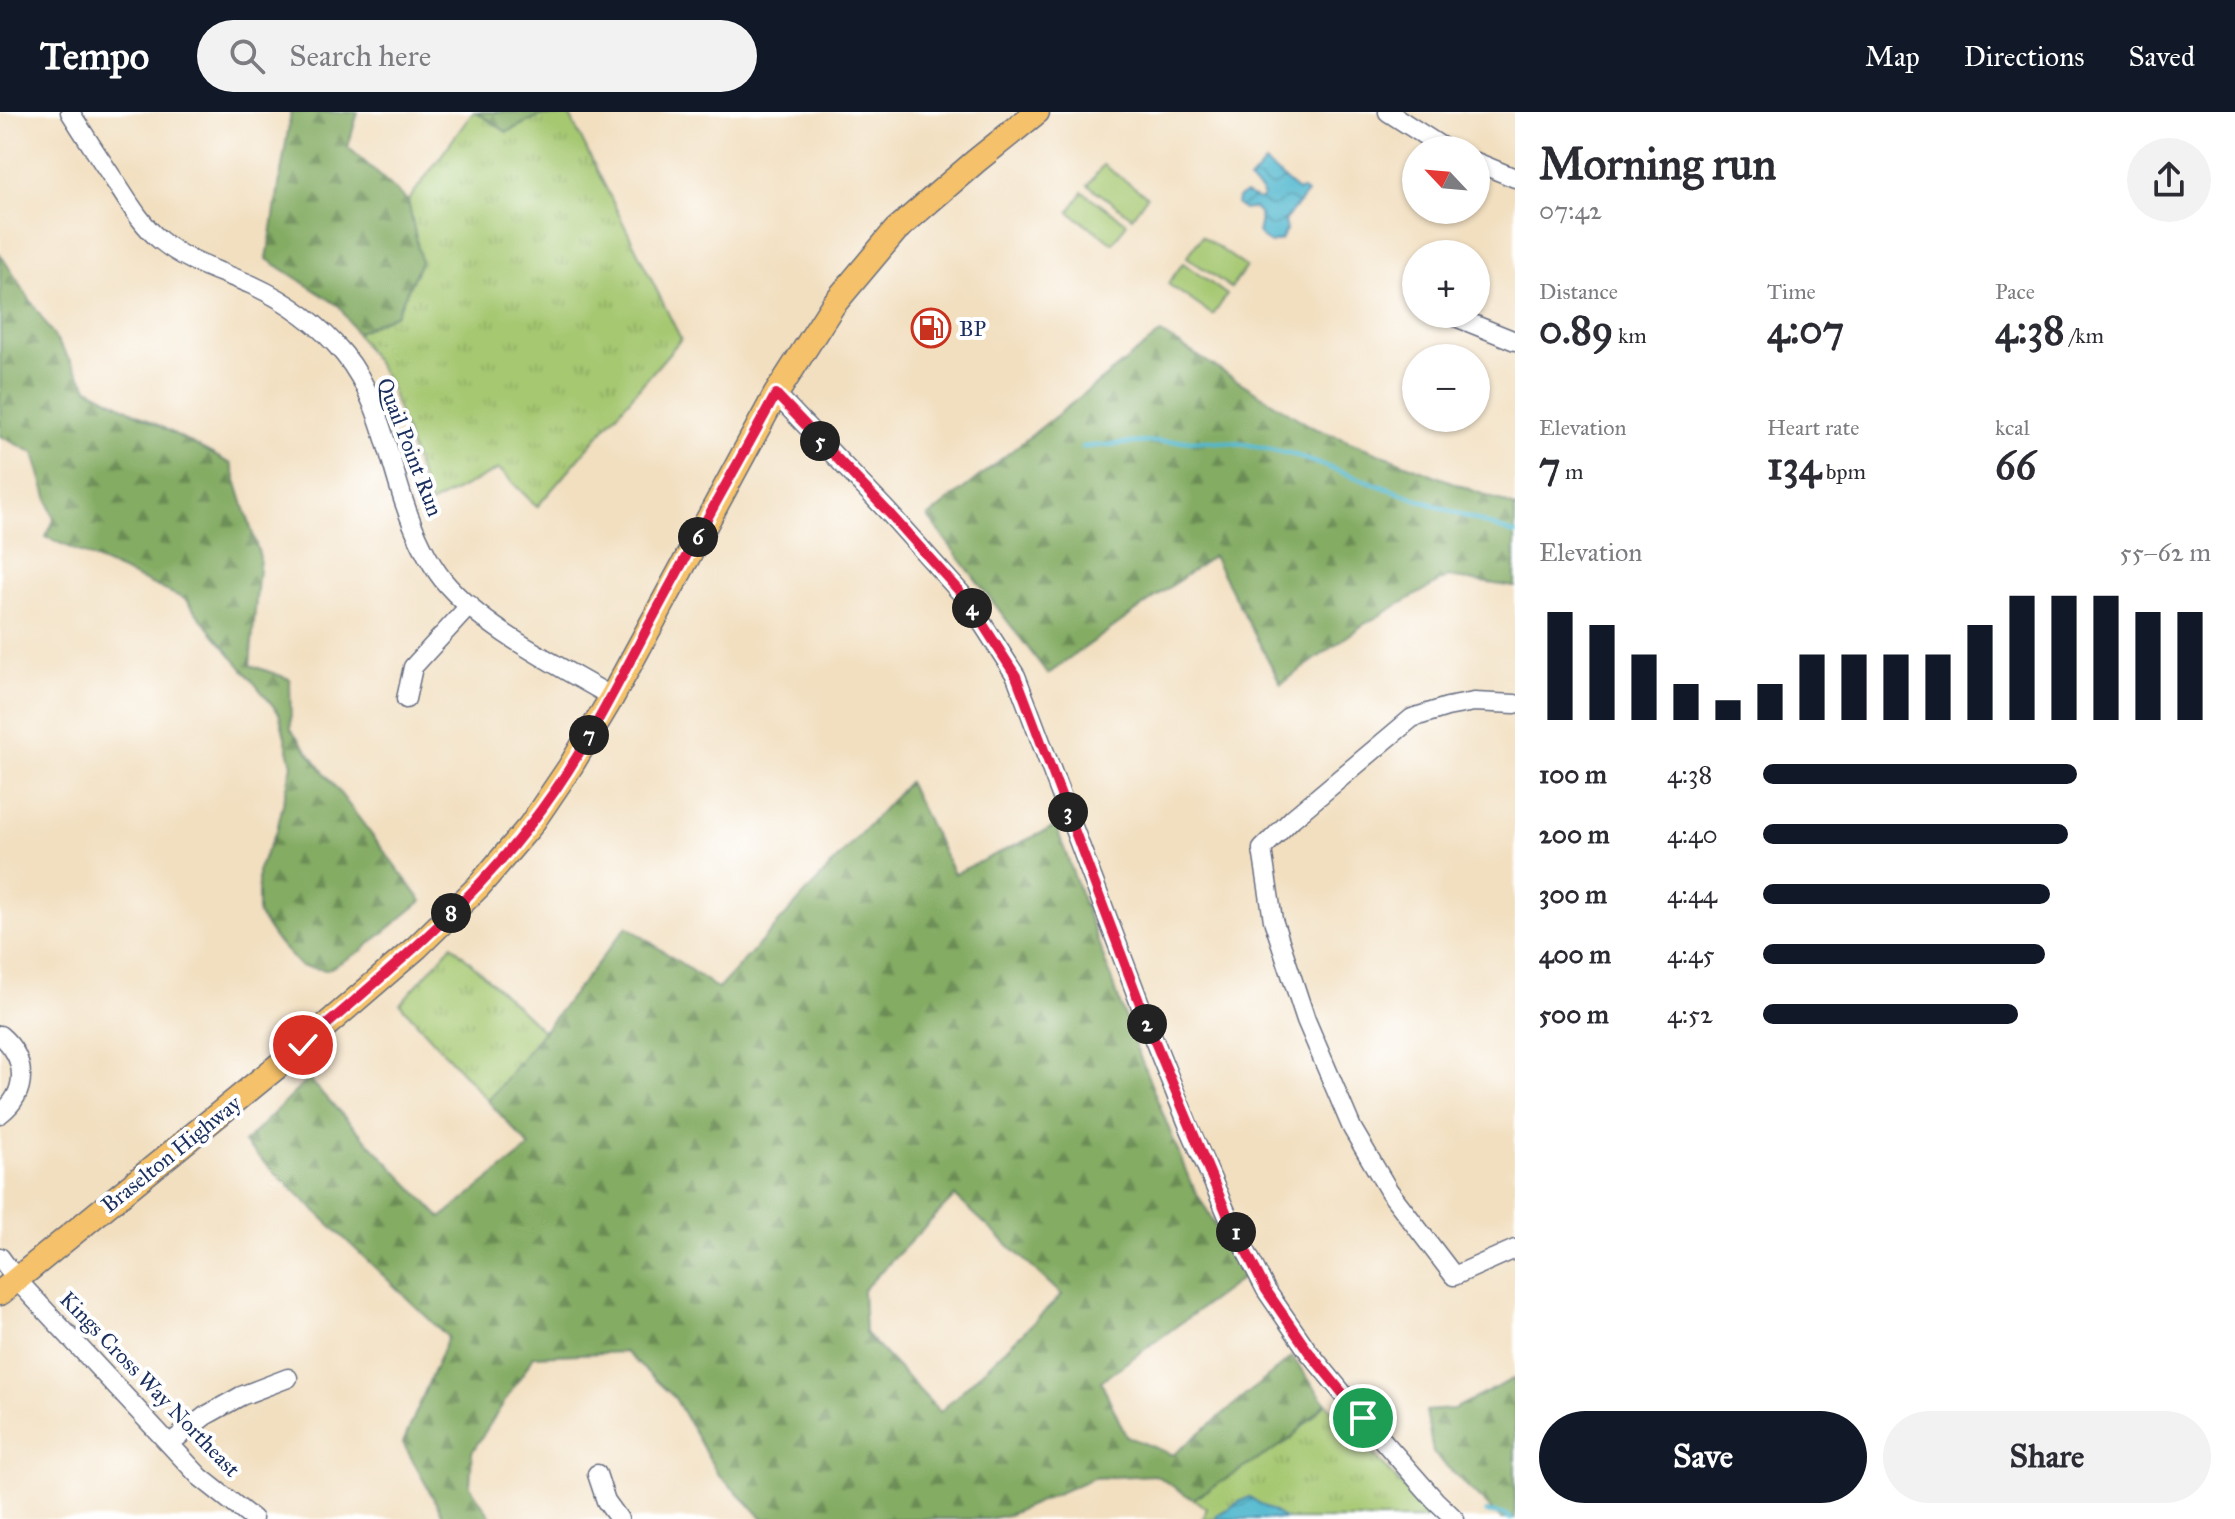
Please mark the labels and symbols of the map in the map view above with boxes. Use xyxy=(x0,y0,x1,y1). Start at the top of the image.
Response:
north arrow xyxy=(1402,136,1490,224)
fuel station icon: BP xyxy=(910,307,952,349)
place label: BP xyxy=(959,315,986,342)
street label: Quail Point Run xyxy=(371,374,449,520)
pin: 5 xyxy=(800,421,840,461)
pin: 6 xyxy=(678,517,718,557)
pin: 4 xyxy=(952,588,992,628)
pin: 7 xyxy=(569,715,609,755)
pin: 3 xyxy=(1048,792,1088,832)
pin: 8 xyxy=(431,893,471,933)
pin: 2 xyxy=(1127,1004,1167,1044)
pin xyxy=(269,1011,337,1079)
street label: Braselton Highway xyxy=(96,1089,247,1219)
pin: 1 xyxy=(1216,1212,1256,1252)
street label: Kings Cross Way Northeast xyxy=(54,1286,246,1483)
pin xyxy=(1329,1384,1397,1452)

